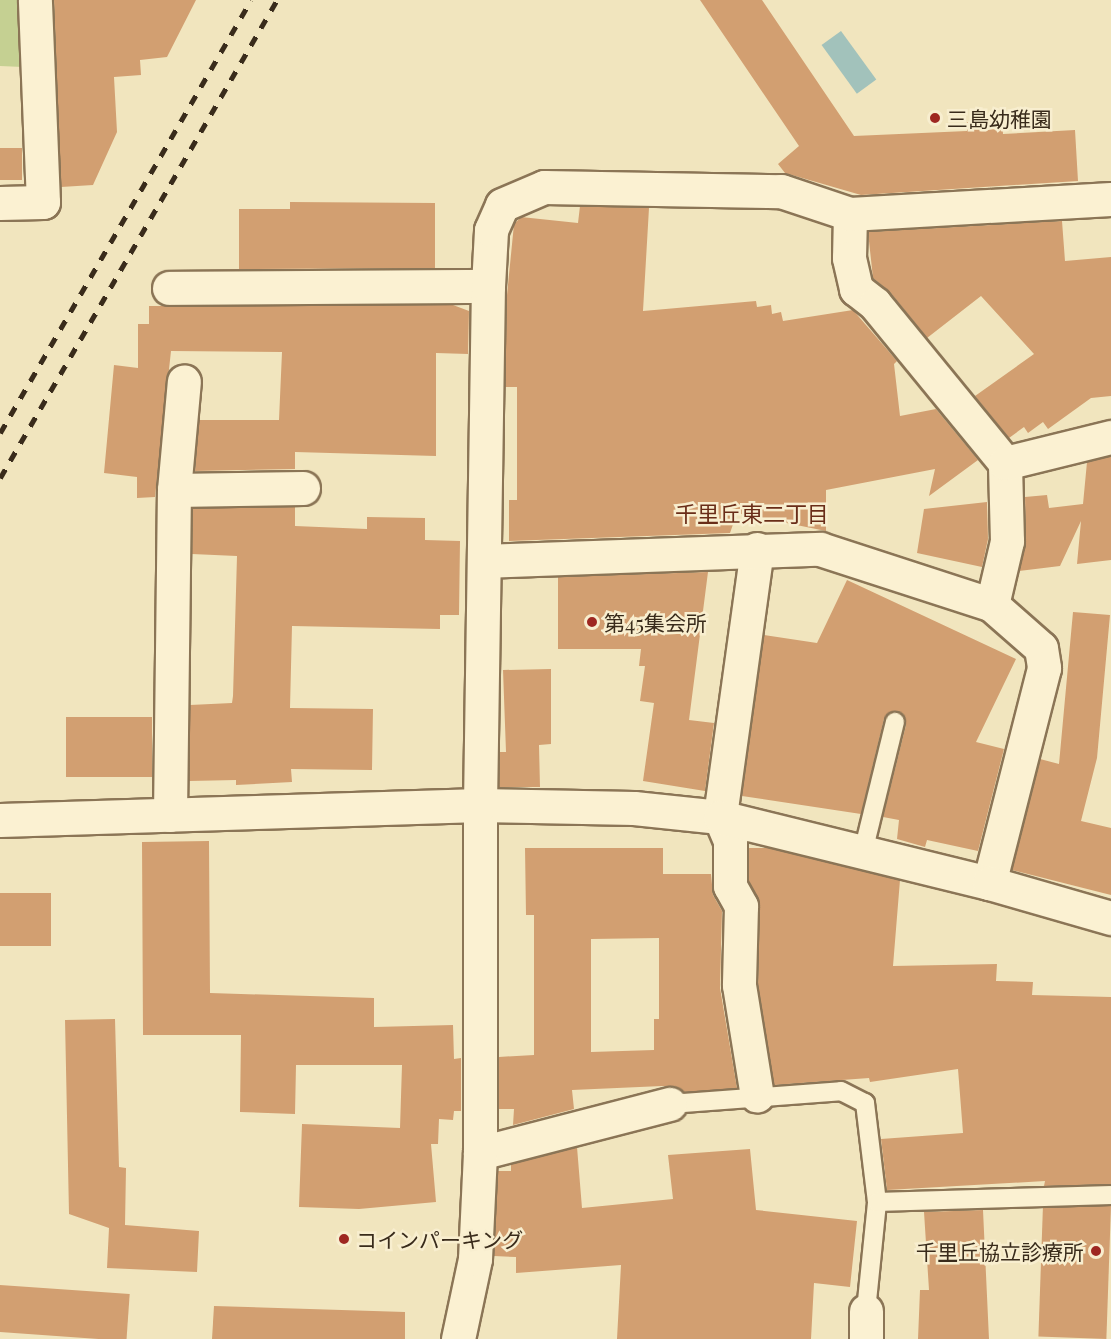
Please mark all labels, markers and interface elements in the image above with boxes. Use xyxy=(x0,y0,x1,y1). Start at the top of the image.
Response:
place label: 三島幼稚園 xyxy=(947,105,1052,131)
marker: 三島幼稚園 xyxy=(928,111,942,125)
district label: 千里丘東二丁目 xyxy=(675,501,829,527)
place label: 第45集会所 xyxy=(604,609,707,635)
marker: 第45集会所 xyxy=(585,615,599,629)
place label: コインパーキング xyxy=(356,1226,524,1252)
marker: コインパーキング xyxy=(337,1232,351,1246)
place label: 千里丘協立診療所 xyxy=(916,1238,1084,1264)
marker: 千里丘協立診療所 xyxy=(1089,1244,1103,1258)

